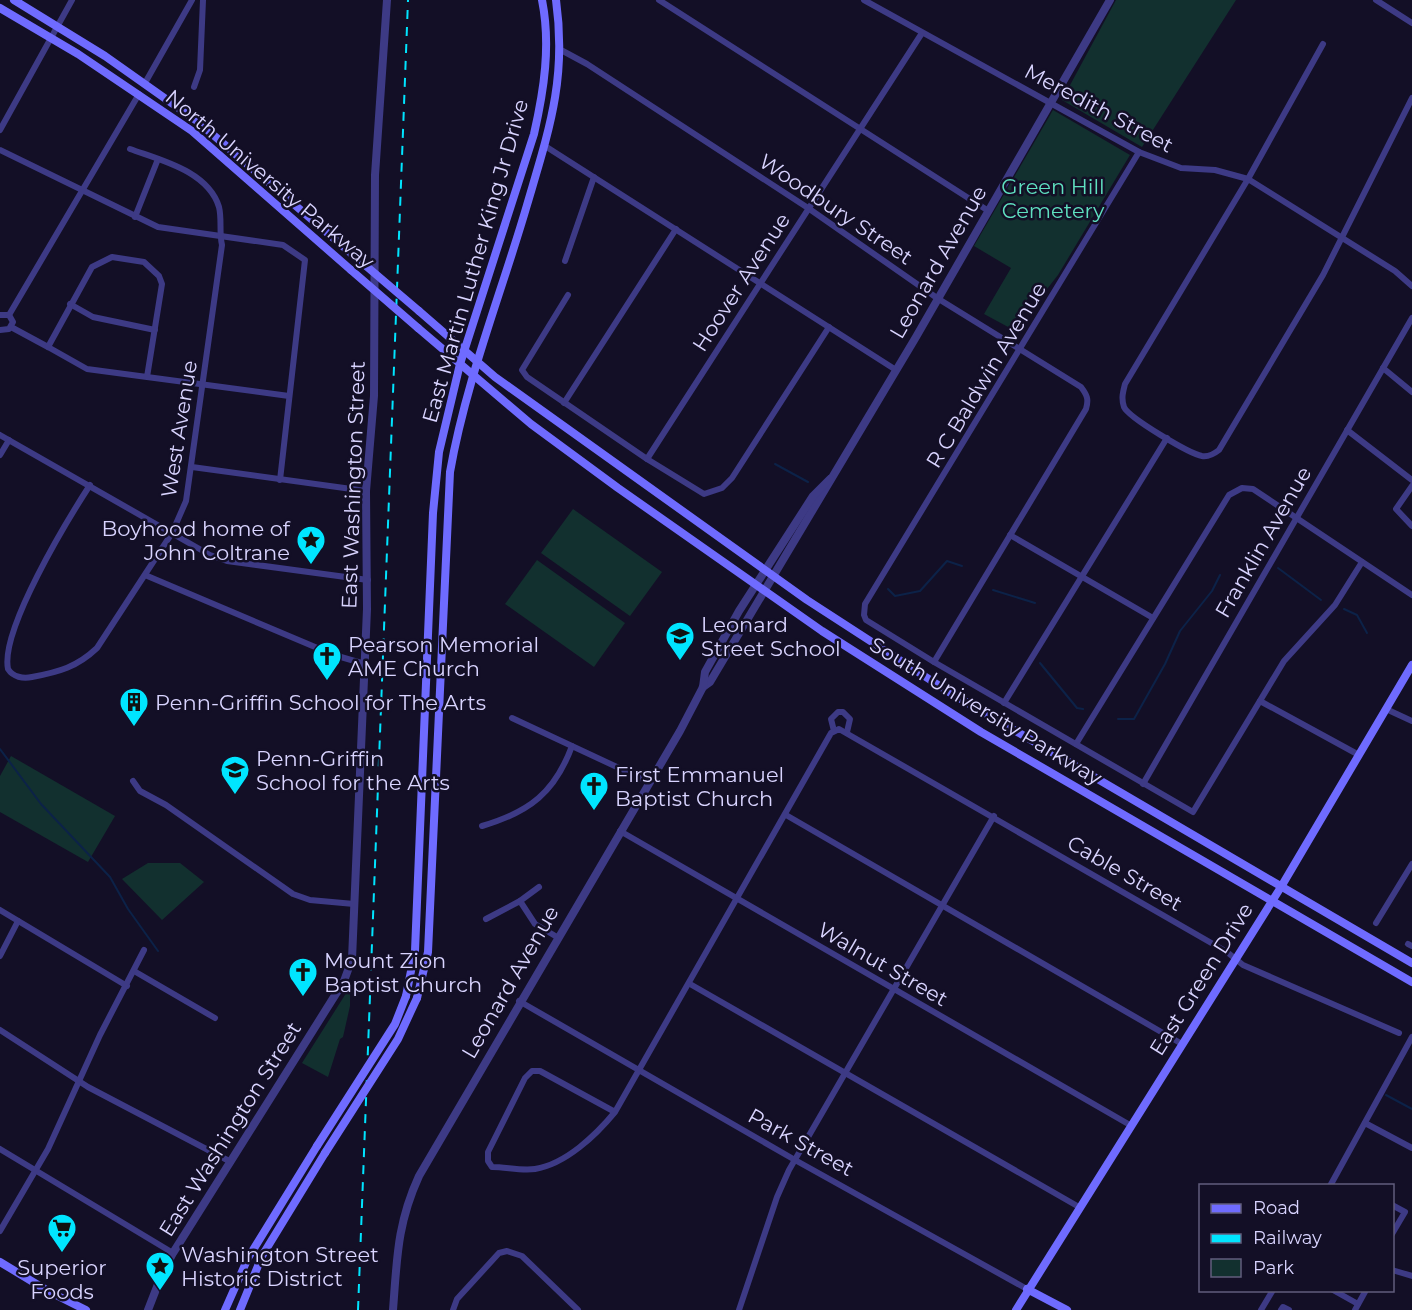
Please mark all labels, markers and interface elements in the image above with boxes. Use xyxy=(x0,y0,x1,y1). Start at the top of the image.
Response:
street label: Meredith Street xyxy=(1020,58,1178,158)
street label: North University Parkway xyxy=(160,84,380,274)
street label: East Martin Luther King Jr Drive xyxy=(417,96,533,426)
street label: Woodbury Street xyxy=(754,148,918,270)
park label: Green Hill Cemetery xyxy=(1001,174,1105,223)
street label: Leonard Avenue xyxy=(884,181,992,343)
street label: Hoover Avenue xyxy=(687,208,795,356)
street label: R C Baldwin Avenue xyxy=(921,278,1051,472)
street label: West Avenue xyxy=(156,359,202,499)
street label: East Washington Street xyxy=(336,360,370,610)
street label: Franklin Avenue xyxy=(1210,462,1316,622)
place label: Boyhood home of John Coltrane xyxy=(102,516,291,565)
place icon: Boyhood home of John Coltrane xyxy=(295,524,327,566)
place label: Leonard Street School xyxy=(701,612,841,661)
school or university icon: Leonard Street School xyxy=(664,620,696,662)
place label: Pearson Memorial AME Church xyxy=(348,632,539,681)
street label: South University Parkway xyxy=(865,632,1107,791)
church icon: Pearson Memorial AME Church xyxy=(311,640,343,682)
building icon: Penn-Griffin School for The Arts xyxy=(118,686,150,728)
place label: Penn-Griffin School for The Arts xyxy=(155,690,486,715)
place label: Penn-Griffin School for the Arts xyxy=(256,746,450,795)
school or university icon: Penn-Griffin School for the Arts xyxy=(219,754,251,796)
place label: First Emmanuel Baptist Church xyxy=(615,762,784,811)
church icon: First Emmanuel Baptist Church xyxy=(578,770,610,812)
street label: Cable Street xyxy=(1063,830,1187,916)
street label: East Green Drive xyxy=(1144,898,1258,1060)
street label: Leonard Avenue xyxy=(456,901,564,1063)
street label: Walnut Street xyxy=(814,917,952,1011)
place label: Mount Zion Baptist Church xyxy=(324,948,482,997)
church icon: Mount Zion Baptist Church xyxy=(287,956,319,998)
street label: East Washington Street xyxy=(154,1017,306,1241)
street label: Park Street xyxy=(744,1103,858,1181)
legend xyxy=(1199,1184,1394,1292)
text: Road xyxy=(1253,1197,1300,1219)
supermarket icon: Superior Foods xyxy=(46,1212,78,1254)
text: Railway xyxy=(1253,1227,1322,1249)
place label: Washington Street Historic District xyxy=(181,1242,379,1291)
place icon: Washington Street Historic District xyxy=(144,1250,176,1292)
place label: Superior Foods xyxy=(17,1255,107,1304)
text: Park xyxy=(1253,1257,1294,1279)

